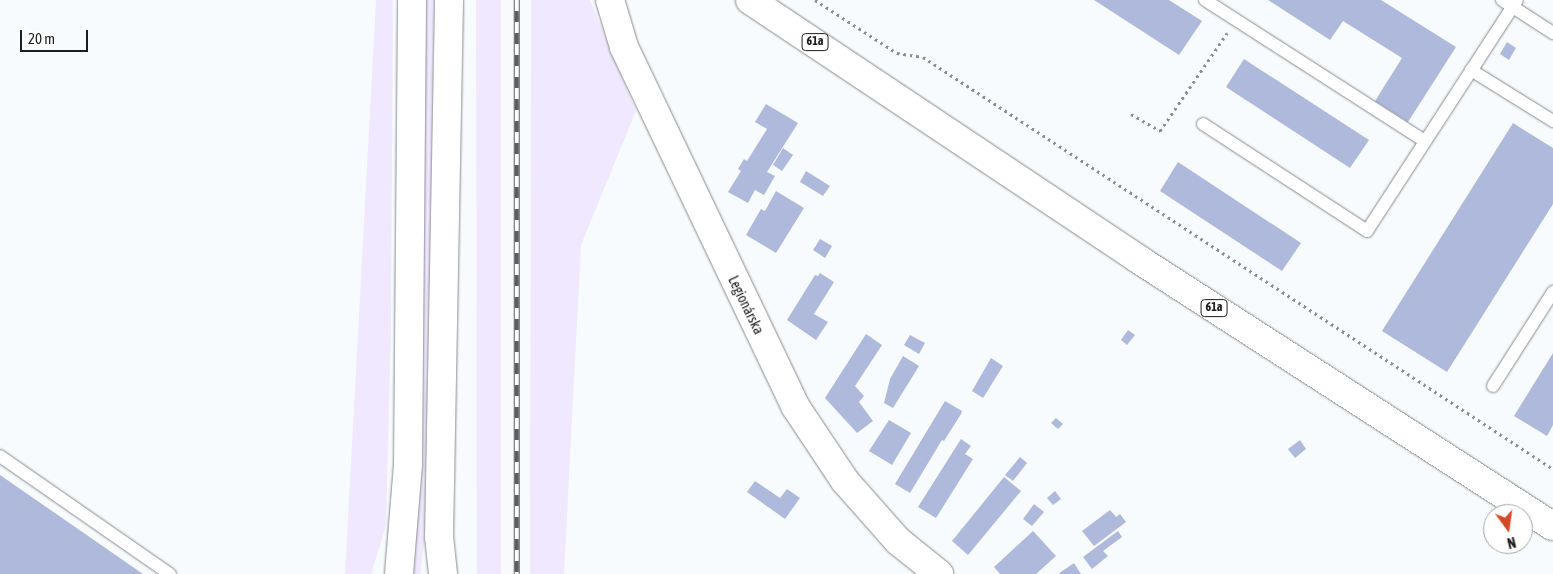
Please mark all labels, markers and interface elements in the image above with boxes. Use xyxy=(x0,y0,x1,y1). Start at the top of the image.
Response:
scale bar xyxy=(22,20,90,52)
text: 20 m xyxy=(28,30,55,47)
road number: 61a xyxy=(801,32,829,52)
street label: Legionárska xyxy=(725,273,767,337)
road number: 61a xyxy=(1200,298,1228,318)
north arrow xyxy=(1483,504,1533,554)
text: N xyxy=(1505,534,1517,551)

